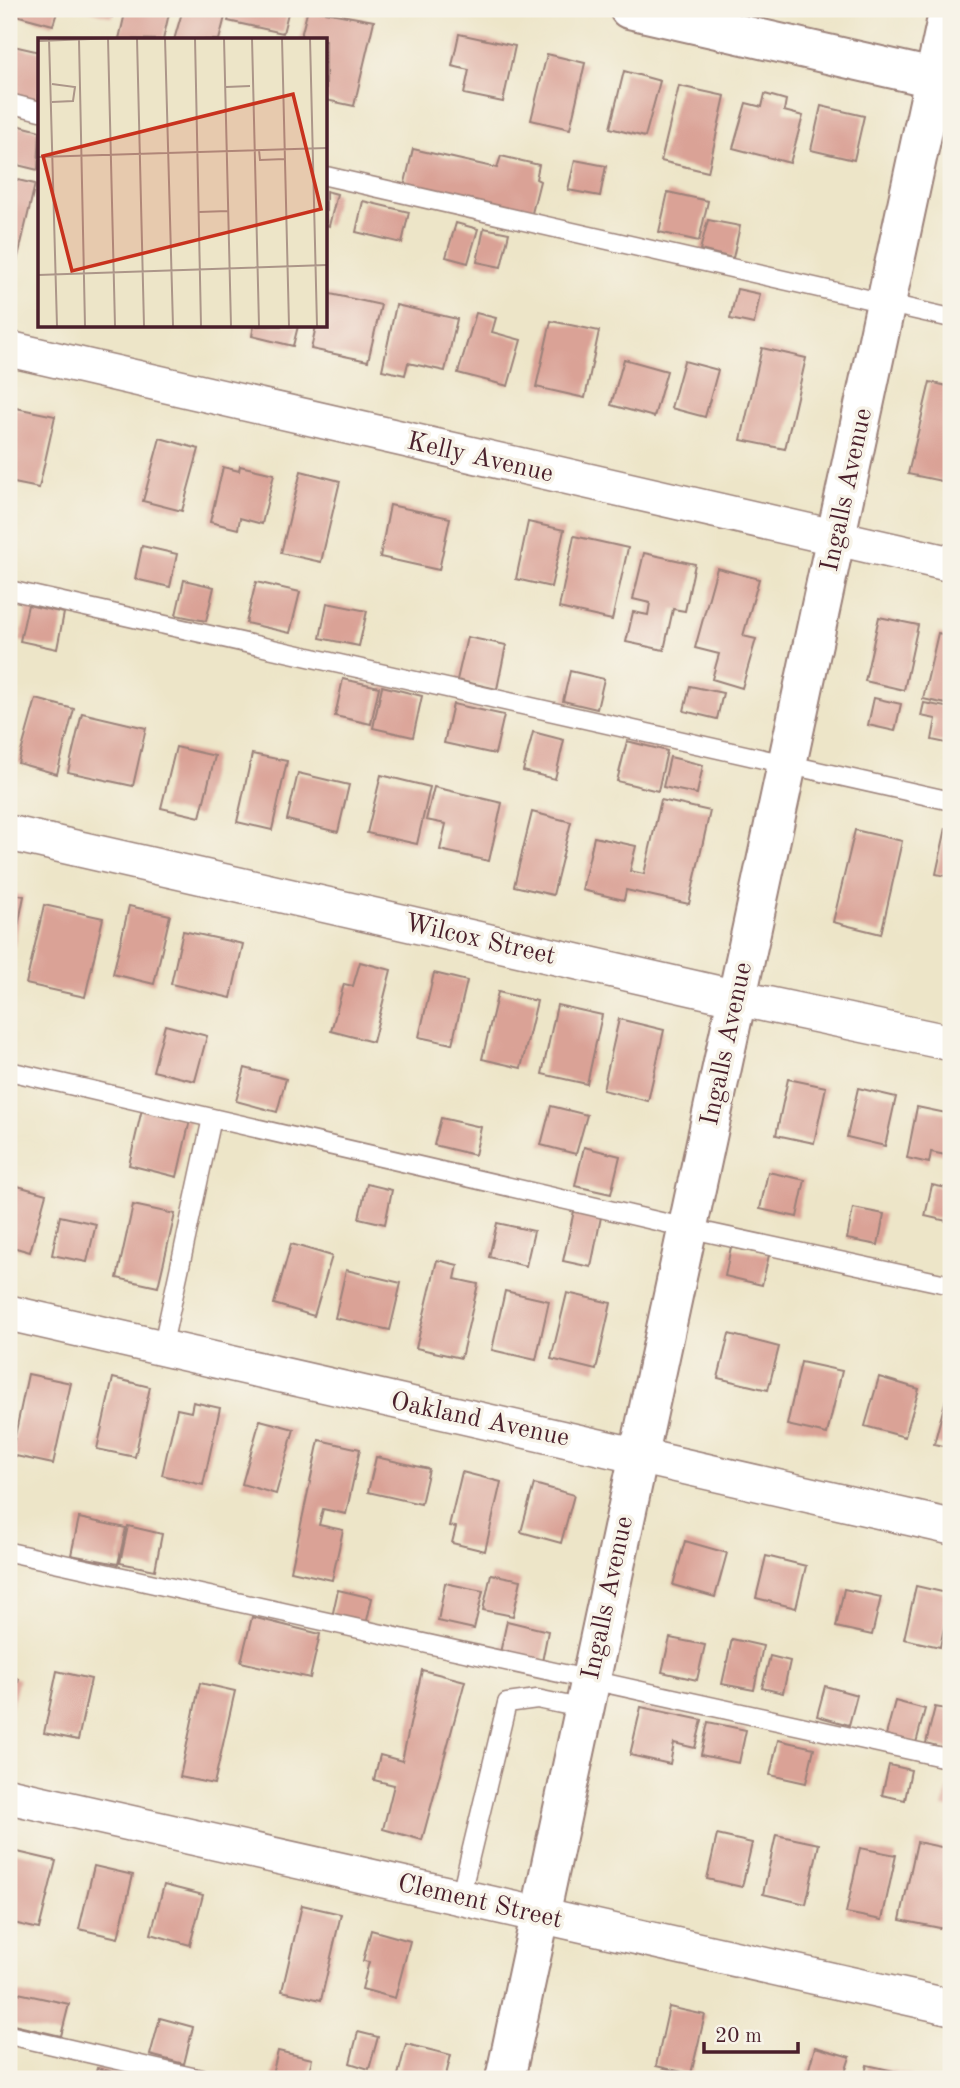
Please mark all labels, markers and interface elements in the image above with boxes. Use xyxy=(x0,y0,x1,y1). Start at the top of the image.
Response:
inset map xyxy=(38,38,327,327)
street label: Ingalls Avenue xyxy=(817,406,877,574)
street label: Kelly Avenue xyxy=(404,429,556,487)
street label: Wilcox Street xyxy=(402,910,558,970)
street label: Ingalls Avenue xyxy=(697,960,757,1128)
street label: Oakland Avenue xyxy=(388,1388,572,1452)
street label: Ingalls Avenue xyxy=(578,1514,638,1682)
street label: Clement Street xyxy=(395,1870,565,1934)
scale bar xyxy=(704,2011,799,2055)
text: 20 m xyxy=(715,2026,762,2047)

